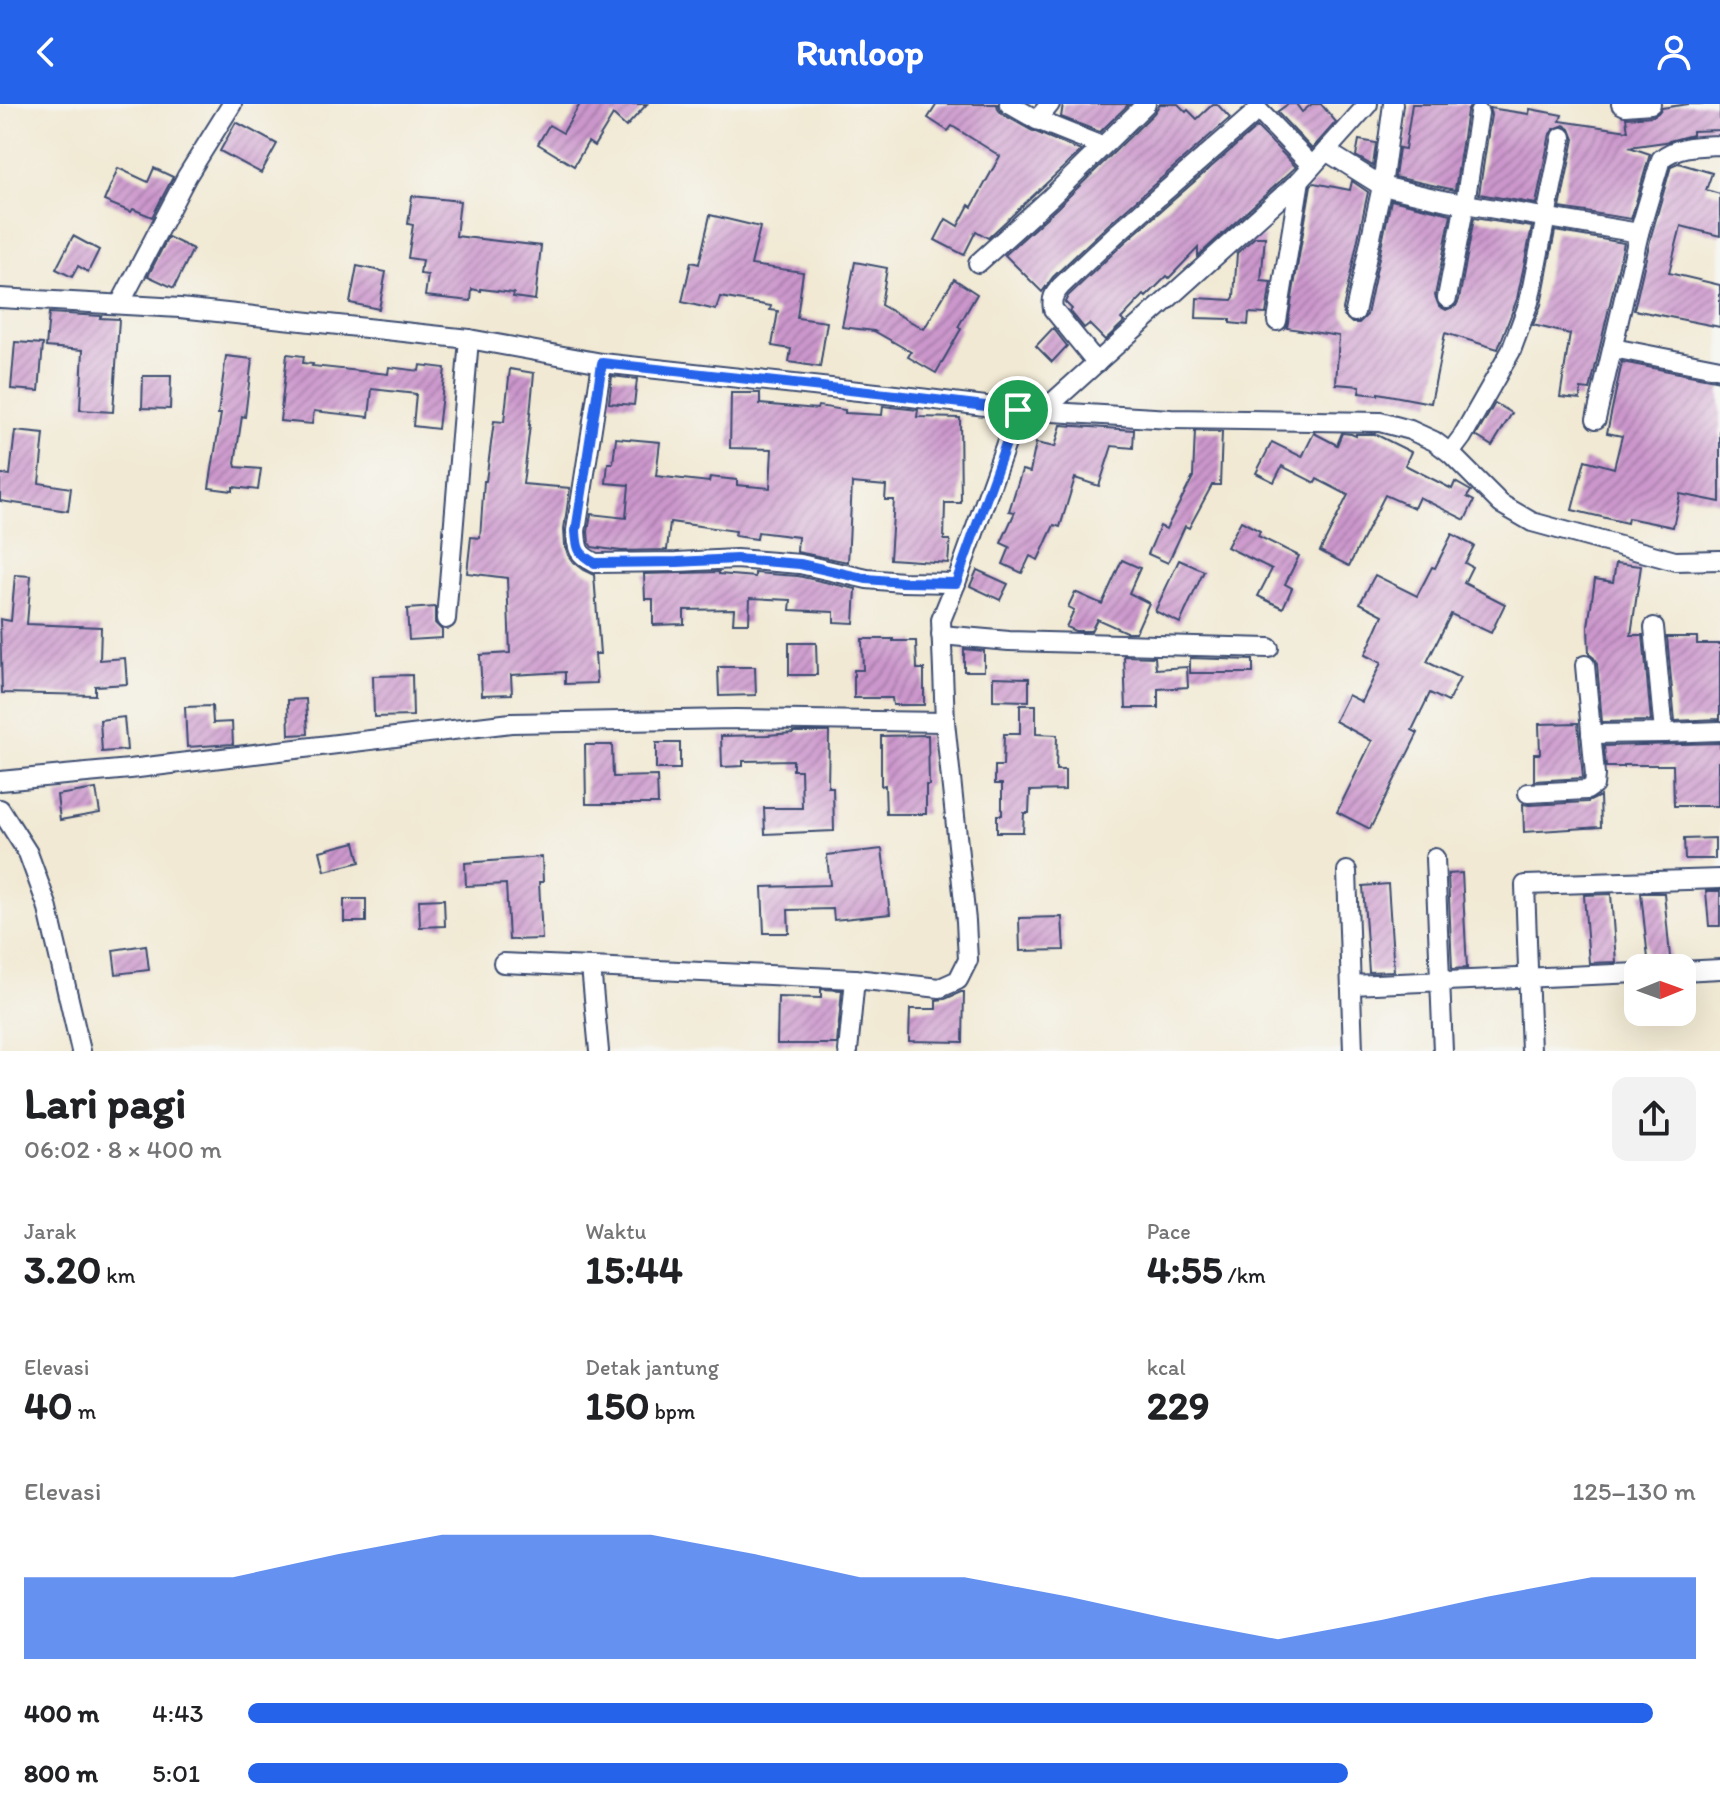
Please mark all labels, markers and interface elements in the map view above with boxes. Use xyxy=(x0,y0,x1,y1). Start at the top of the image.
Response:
icon: back xyxy=(24,30,68,74)
icon: person xyxy=(1652,30,1696,74)
text: Runloop xyxy=(796,31,924,74)
pin xyxy=(984,376,1052,444)
icon: arrive xyxy=(996,388,1040,432)
north arrow xyxy=(1624,954,1696,1026)
map controls xyxy=(1624,954,1696,1026)
text: Lari pagi xyxy=(24,1076,186,1129)
button: share xyxy=(1612,1077,1696,1161)
text: 06:02 · 8 × 400 m xyxy=(24,1133,222,1165)
text: Jarak xyxy=(24,1218,77,1245)
text: Waktu xyxy=(585,1218,646,1245)
text: Pace xyxy=(1147,1218,1191,1245)
text: 3.20 xyxy=(24,1245,101,1293)
text: 15:44 xyxy=(585,1245,683,1293)
text: 4:55 xyxy=(1147,1245,1223,1293)
text: km xyxy=(101,1262,135,1289)
text: /km xyxy=(1223,1262,1266,1289)
text: Elevasi xyxy=(24,1354,89,1381)
text: Detak jantung xyxy=(585,1354,719,1381)
text: kcal xyxy=(1147,1354,1186,1381)
text: 40 xyxy=(24,1381,73,1429)
text: 150 xyxy=(585,1381,650,1429)
text: 229 xyxy=(1147,1381,1210,1429)
text: m xyxy=(73,1398,96,1425)
text: bpm xyxy=(650,1398,695,1425)
text: Elevasi xyxy=(24,1475,101,1507)
text: 125–130 m xyxy=(1572,1475,1696,1507)
text: 400 m xyxy=(24,1697,99,1729)
text: 4:43 xyxy=(152,1697,204,1729)
text: 800 m xyxy=(24,1757,98,1789)
text: 5:01 xyxy=(152,1757,200,1789)

